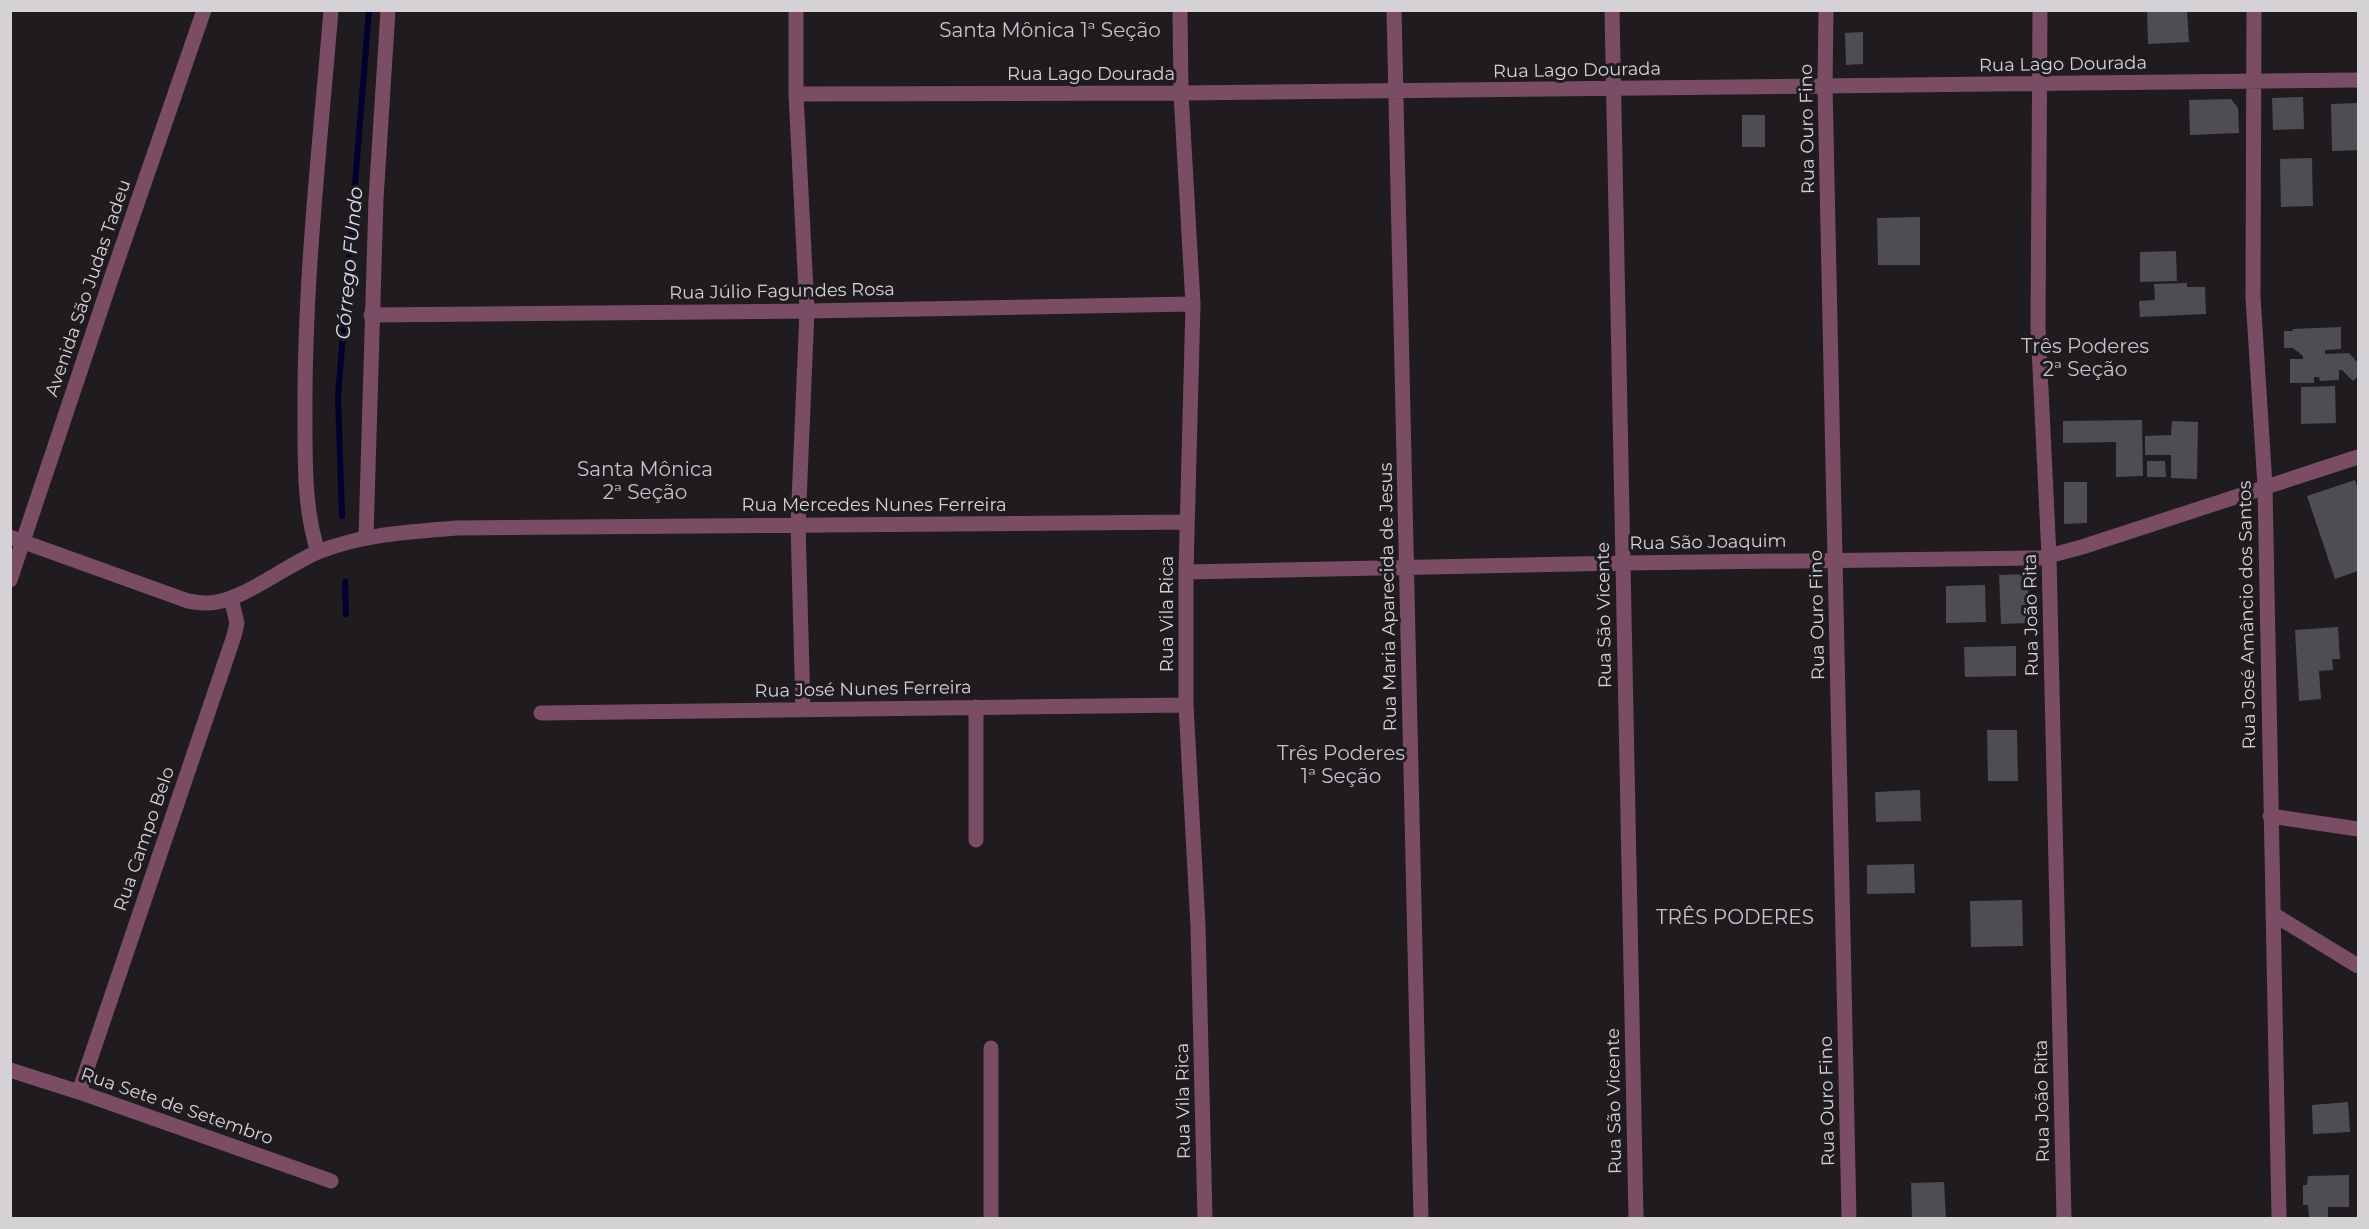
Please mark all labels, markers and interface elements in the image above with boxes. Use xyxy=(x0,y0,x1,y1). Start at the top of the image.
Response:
district label: Santa Mônica 1ª Seção xyxy=(939,18,1161,42)
street label: Rua Lago Dourada xyxy=(1979,52,2147,76)
street label: Rua Lago Dourada xyxy=(1493,58,1661,82)
street label: Rua Lago Dourada xyxy=(1007,63,1175,85)
street label: Rua Ouro Fino xyxy=(1795,64,1819,194)
street label: Avenida São Judas Tadeu xyxy=(40,177,136,399)
water label: Córrego FUndo xyxy=(330,186,368,340)
street label: Rua Júlio Fagundes Rosa xyxy=(669,278,895,304)
district label: Três Poderes 2ª Seção xyxy=(2021,334,2149,381)
district label: Santa Mônica 2ª Seção xyxy=(577,457,713,504)
street label: Rua Maria Aparecida de Jesus xyxy=(1375,462,1401,732)
street label: Rua José Amâncio dos Santos xyxy=(2234,480,2260,749)
street label: Rua Mercedes Nunes Ferreira xyxy=(741,494,1007,516)
street label: Rua São Joaquim xyxy=(1629,530,1787,554)
street label: Rua São Vicente xyxy=(1592,542,1616,688)
street label: Rua Ouro Fino xyxy=(1805,550,1829,680)
street label: Rua João Rita xyxy=(2019,554,2043,676)
street label: Rua Vila Rica xyxy=(1156,556,1178,672)
street label: Rua José Nunes Ferreira xyxy=(754,676,972,702)
district label: Três Poderes 1ª Seção xyxy=(1277,741,1405,788)
street label: Rua Campo Belo xyxy=(109,764,179,914)
district label: TRÊS PODERES xyxy=(1656,905,1814,929)
street label: Rua São Vicente xyxy=(1602,1028,1626,1174)
street label: Rua Ouro Fino xyxy=(1815,1036,1839,1166)
street label: Rua João Rita xyxy=(2030,1040,2054,1162)
street label: Rua Vila Rica xyxy=(1171,1043,1195,1159)
street label: Rua Sete de Setembro xyxy=(78,1063,276,1149)

